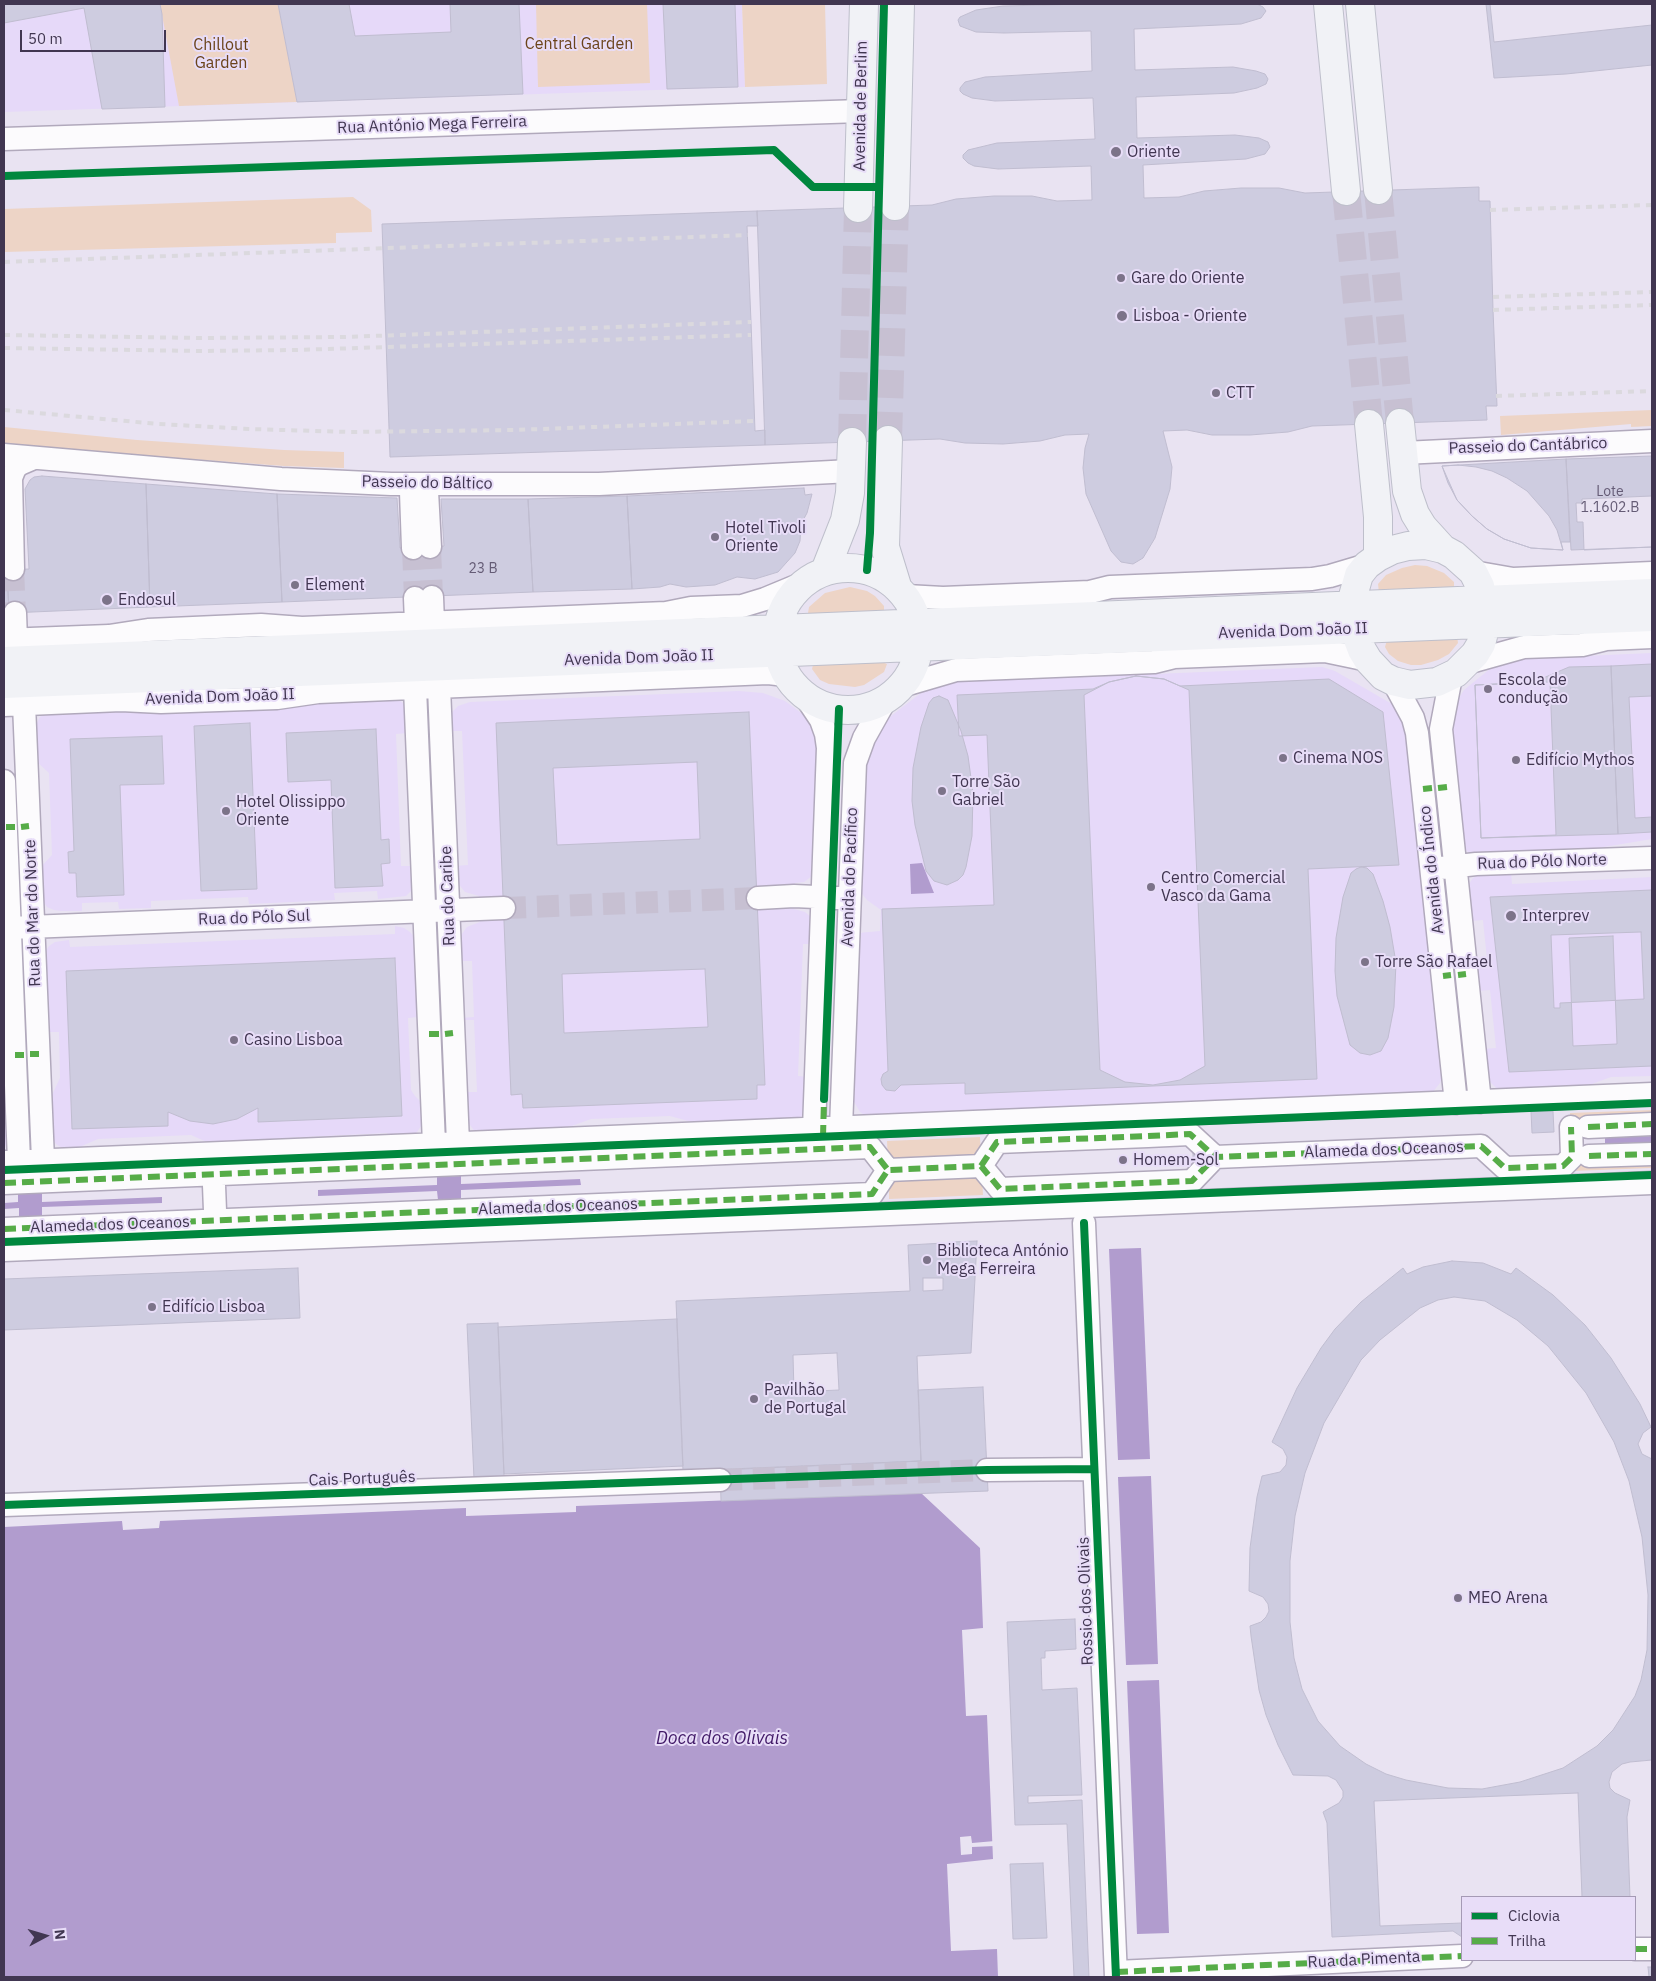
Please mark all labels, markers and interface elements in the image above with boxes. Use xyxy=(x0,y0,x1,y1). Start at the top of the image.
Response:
scale bar xyxy=(22,20,169,52)
text: 50 m xyxy=(28,29,63,48)
park label: Central Garden xyxy=(525,34,633,54)
park label: Chillout Garden xyxy=(193,35,249,73)
street label: Avenida de Berlim xyxy=(850,41,872,171)
street label: Rua António Mega Ferreira xyxy=(337,112,527,138)
place label: Oriente xyxy=(1127,142,1180,162)
marker: Oriente xyxy=(1109,145,1123,159)
place label: Gare do Oriente xyxy=(1131,268,1244,288)
marker: Gare do Oriente xyxy=(1115,272,1127,284)
place label: Lisboa - Oriente xyxy=(1133,306,1247,326)
marker: Lisboa - Oriente xyxy=(1115,309,1129,323)
place label: CTT xyxy=(1226,383,1255,403)
marker: CTT xyxy=(1210,387,1222,399)
street label: Passeio do Cantábrico xyxy=(1448,434,1608,458)
street label: Passeio do Báltico xyxy=(361,472,493,494)
house number: Lote 1.1602.B xyxy=(1581,484,1639,516)
place label: Hotel Tivoli Oriente xyxy=(725,518,806,556)
marker: Hotel Tivoli Oriente xyxy=(709,531,721,543)
house number: 23 B xyxy=(468,561,498,577)
place label: Element xyxy=(305,575,365,595)
marker: Element xyxy=(289,579,301,591)
place label: Endosul xyxy=(118,590,176,610)
marker: Endosul xyxy=(100,593,114,607)
street label: Avenida Dom João II xyxy=(1218,619,1368,643)
street label: Avenida Dom João II xyxy=(564,646,714,670)
place label: Escola de condução xyxy=(1498,670,1568,708)
marker: Escola de condução xyxy=(1482,683,1494,695)
street label: Avenida Dom João II xyxy=(145,685,295,709)
place label: Cinema NOS xyxy=(1293,748,1383,768)
place label: Edifício Mythos xyxy=(1526,750,1635,770)
marker: Cinema NOS xyxy=(1277,752,1289,764)
marker: Edifício Mythos xyxy=(1510,754,1522,766)
place label: Torre São Gabriel xyxy=(952,772,1020,810)
marker: Torre São Gabriel xyxy=(936,785,948,797)
place label: Hotel Olissippo Oriente xyxy=(236,792,345,830)
marker: Hotel Olissippo Oriente xyxy=(220,805,232,817)
street label: Avenida do Índico xyxy=(1416,805,1448,935)
street label: Avenida do Pacífico xyxy=(838,807,862,947)
street label: Rua do Mar do Norte xyxy=(21,839,45,987)
street label: Rua do Caribe xyxy=(437,846,459,946)
street label: Rua do Pólo Norte xyxy=(1477,850,1607,874)
place label: Centro Comercial Vasco da Gama xyxy=(1161,868,1285,906)
marker: Centro Comercial Vasco da Gama xyxy=(1145,881,1157,893)
street label: Rua do Pólo Sul xyxy=(198,906,310,930)
place label: Interprev xyxy=(1522,906,1589,926)
marker: Interprev xyxy=(1504,909,1518,923)
place label: Torre São Rafael xyxy=(1375,952,1492,972)
marker: Torre São Rafael xyxy=(1359,956,1371,968)
place label: Casino Lisboa xyxy=(244,1030,343,1050)
marker: Casino Lisboa xyxy=(228,1034,240,1046)
street label: Alameda dos Oceanos xyxy=(1304,1138,1464,1162)
place label: Homem-Sol xyxy=(1133,1150,1219,1170)
marker: Homem-Sol xyxy=(1117,1154,1129,1166)
street label: Alameda dos Oceanos xyxy=(478,1195,638,1219)
street label: Alameda dos Oceanos xyxy=(30,1213,190,1237)
place label: Biblioteca António Mega Ferreira xyxy=(937,1241,1069,1279)
marker: Biblioteca António Mega Ferreira xyxy=(921,1254,933,1266)
place label: Edifício Lisboa xyxy=(162,1297,265,1317)
marker: Edifício Lisboa xyxy=(146,1301,158,1313)
place label: Pavilhão de Portugal xyxy=(764,1380,846,1418)
marker: Pavilhão de Portugal xyxy=(748,1393,760,1405)
street label: Cais Português xyxy=(308,1468,416,1490)
street label: Rossio dos Olivais xyxy=(1074,1536,1098,1666)
place label: MEO Arena xyxy=(1468,1588,1548,1608)
marker: MEO Arena xyxy=(1452,1592,1464,1604)
water label: Doca dos Olivais xyxy=(656,1728,788,1750)
legend xyxy=(1461,1896,1636,1961)
text: Ciclovia xyxy=(1508,1906,1560,1925)
north arrow xyxy=(20,1911,70,1961)
text: N xyxy=(50,1928,69,1940)
text: Trilha xyxy=(1508,1931,1546,1950)
street label: Rua da Pimenta xyxy=(1307,1947,1421,1973)

